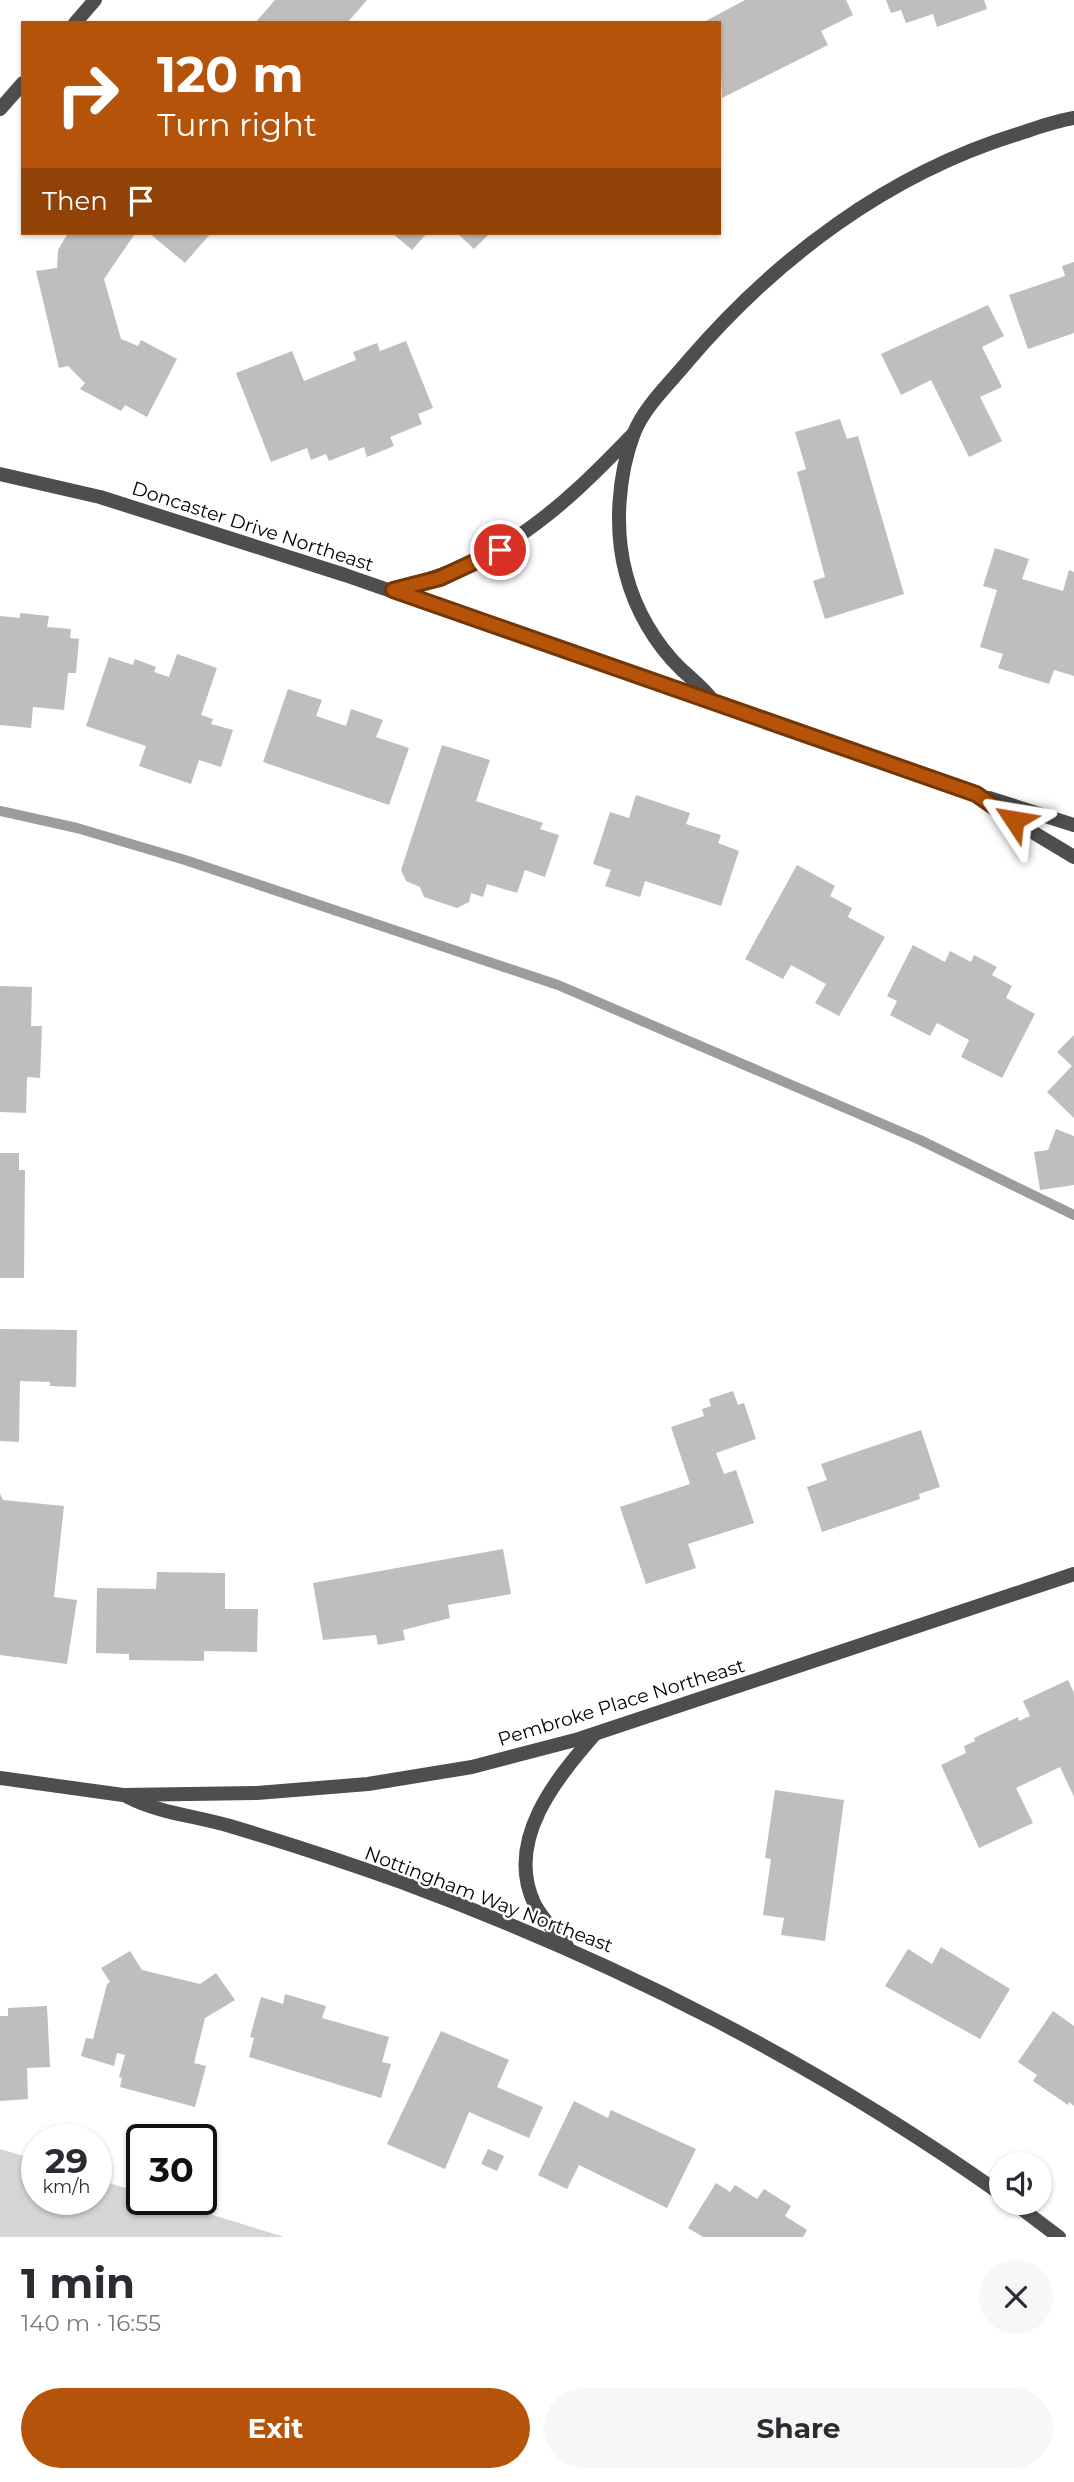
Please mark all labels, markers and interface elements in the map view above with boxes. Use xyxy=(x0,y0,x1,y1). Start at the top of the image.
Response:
text: 120 m xyxy=(157,45,304,104)
icon: right xyxy=(42,49,133,140)
text: Turn right xyxy=(157,105,317,144)
icon: arrive xyxy=(122,182,160,220)
text: Then xyxy=(42,185,108,217)
street label: Doncaster Drive Northeast xyxy=(129,476,377,577)
pin xyxy=(470,520,530,580)
icon: arrive xyxy=(481,531,519,569)
position arrow xyxy=(977,783,1051,857)
street label: Pembroke Place Northeast xyxy=(495,1654,748,1751)
street label: Nottingham Way Northeast xyxy=(361,1841,616,1958)
speed limit sign: 30 xyxy=(126,2124,217,2215)
text: 29 xyxy=(45,2139,88,2182)
map controls xyxy=(989,2152,1052,2215)
button: sound xyxy=(989,2152,1052,2215)
text: km/h xyxy=(42,2176,91,2198)
text: 1 min xyxy=(21,2257,135,2309)
button: close xyxy=(979,2260,1053,2334)
text: 140 m · 16:55 xyxy=(21,2309,161,2337)
button: Exit xyxy=(21,2388,530,2468)
button: Share xyxy=(544,2388,1053,2468)

